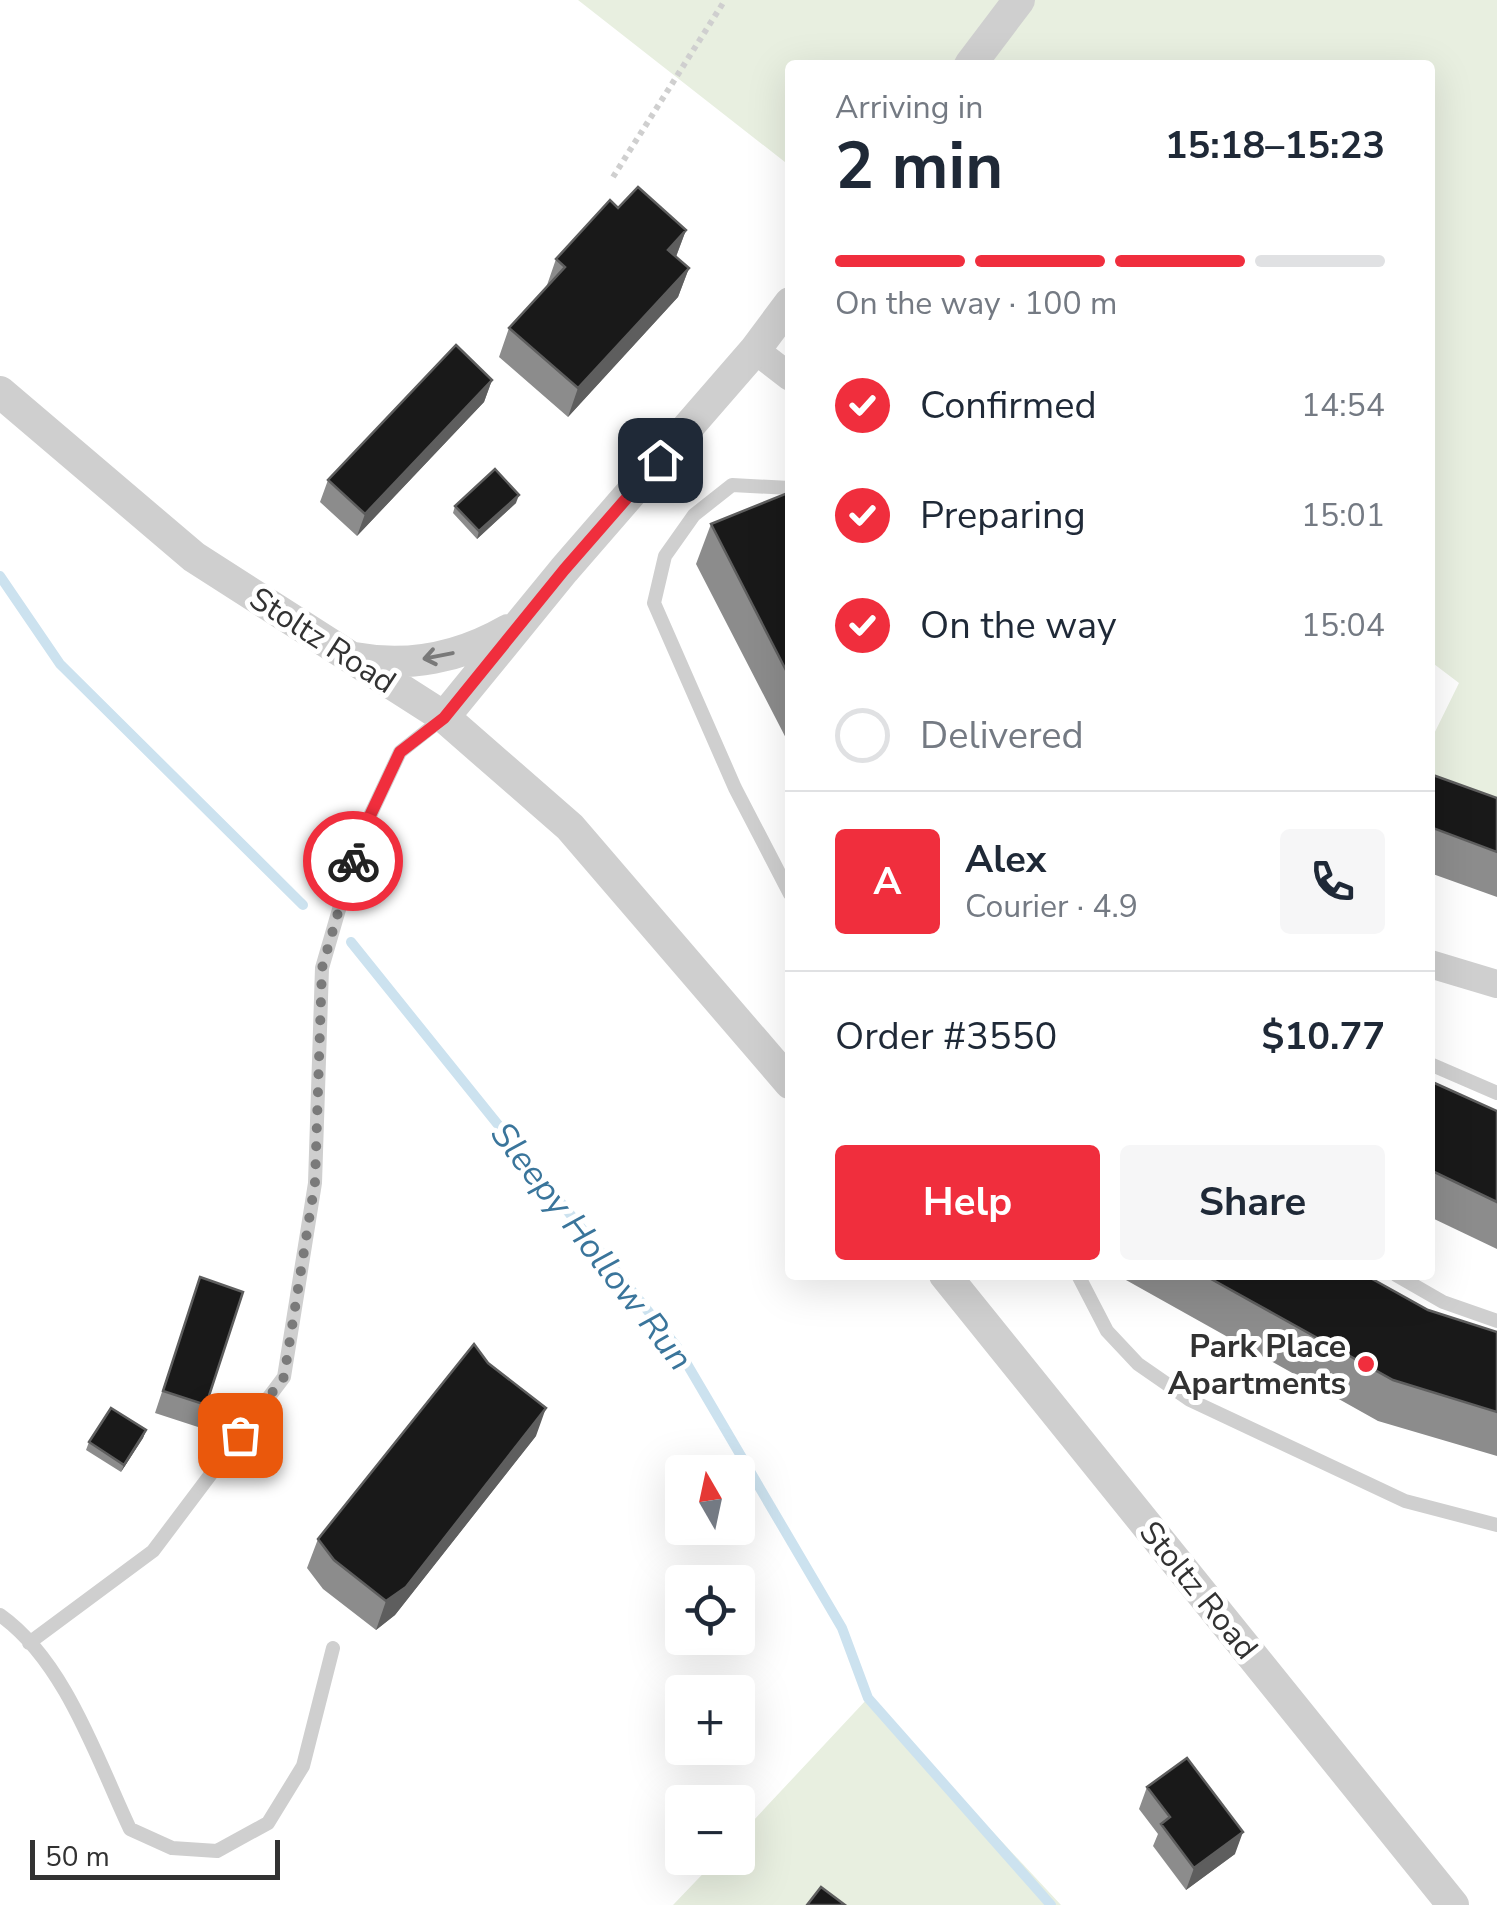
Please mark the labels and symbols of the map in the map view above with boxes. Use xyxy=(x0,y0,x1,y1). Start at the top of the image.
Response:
pin xyxy=(618,418,703,503)
street label: Stoltz Road xyxy=(241,577,404,704)
one-way arrow xyxy=(423,648,455,667)
courier xyxy=(303,811,403,911)
water label: Sleepy Hollow Run xyxy=(480,1112,703,1380)
place label: Park Place Apartments xyxy=(1168,1325,1346,1405)
marker: Park Place Apartments xyxy=(1355,1353,1377,1375)
pin xyxy=(198,1393,283,1478)
north arrow xyxy=(665,1455,755,1545)
street label: Stoltz Road xyxy=(1130,1512,1268,1668)
scale bar xyxy=(30,1835,280,1880)

